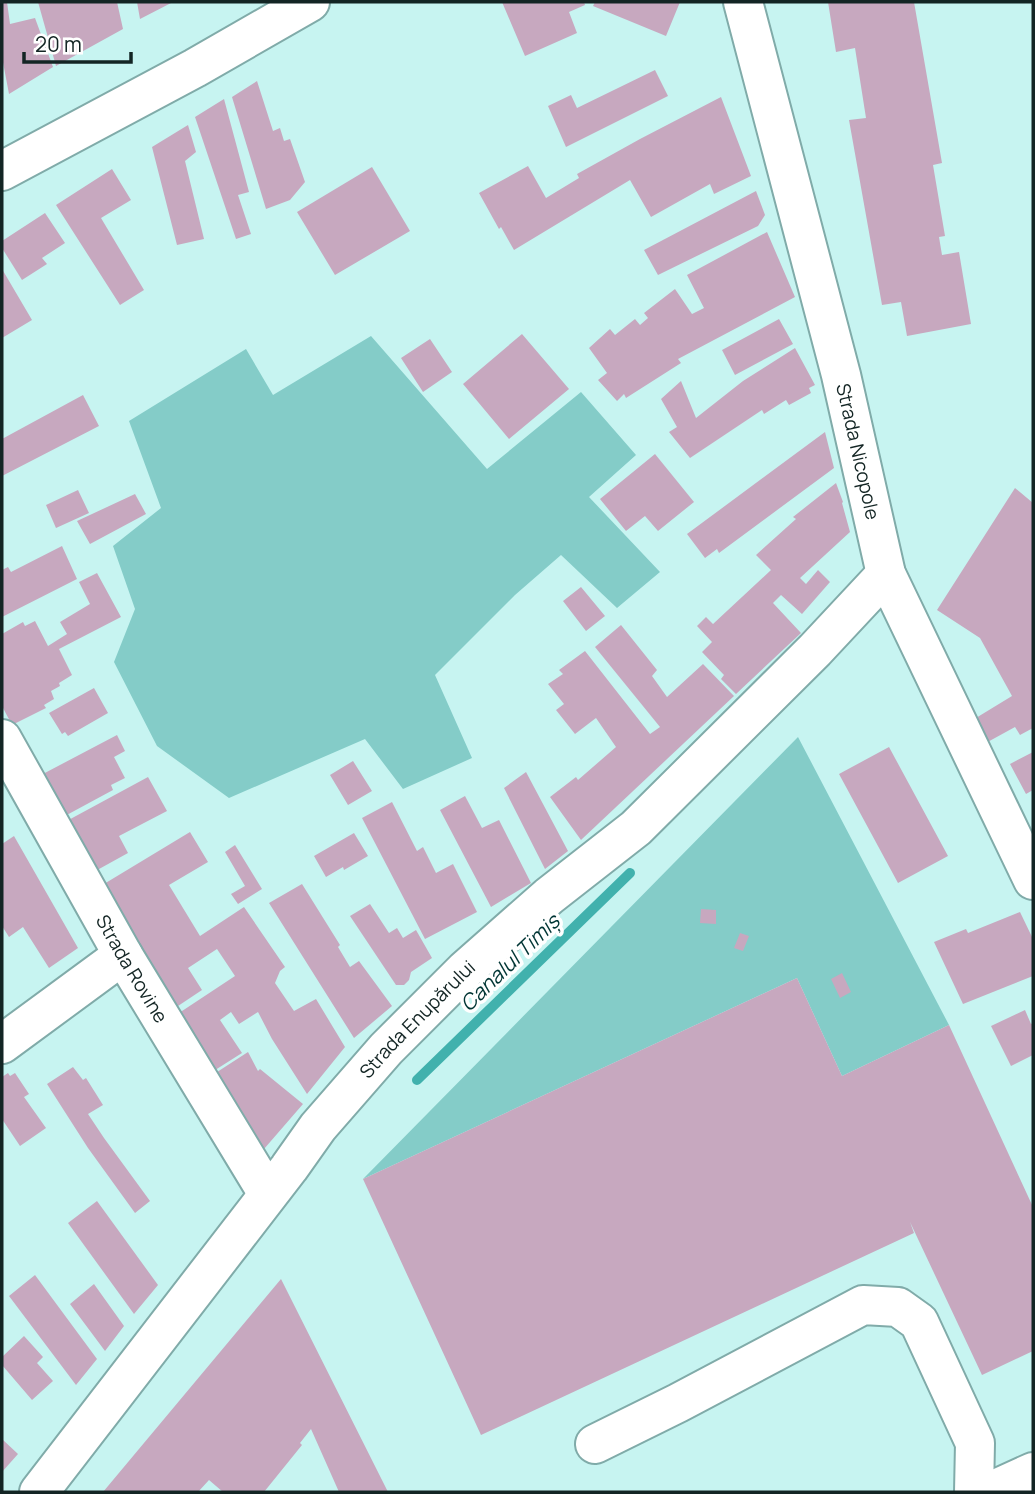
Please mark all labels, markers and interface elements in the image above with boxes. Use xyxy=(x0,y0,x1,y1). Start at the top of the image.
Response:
scale bar xyxy=(24,21,131,65)
text: 20 m xyxy=(35,30,82,58)
street label: Strada Nicopole xyxy=(830,381,886,522)
water label: Canalul Timiș xyxy=(453,906,567,1017)
street label: Strada Rovine xyxy=(90,910,174,1028)
street label: Strada Enupărului xyxy=(353,954,480,1084)

